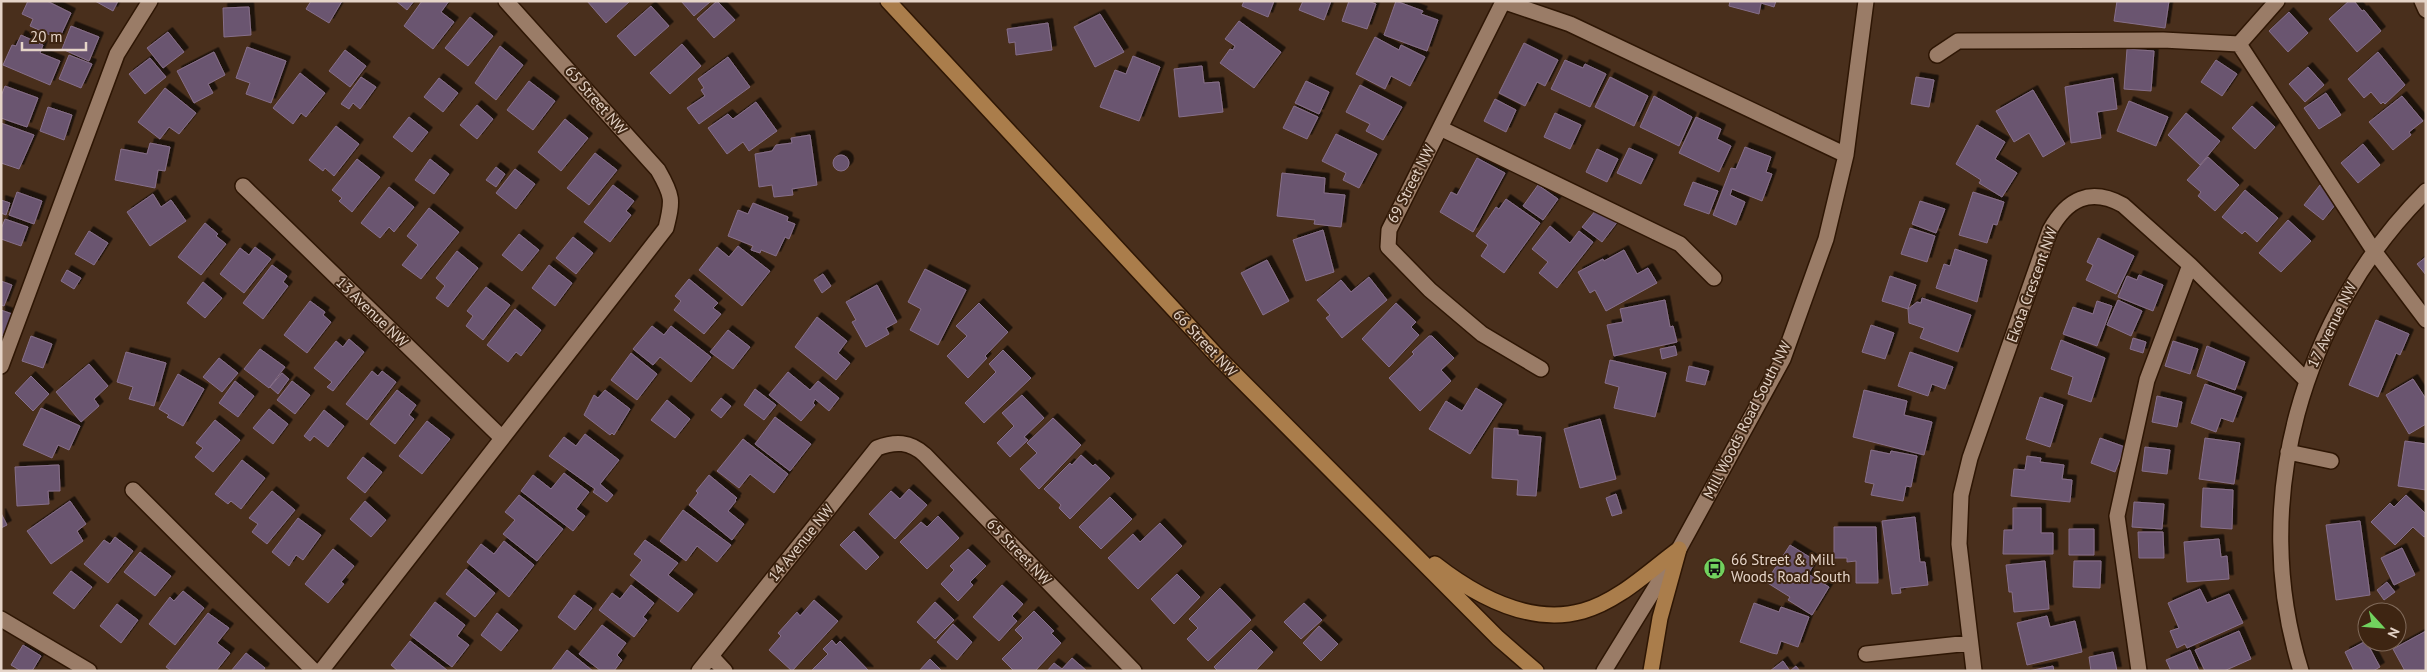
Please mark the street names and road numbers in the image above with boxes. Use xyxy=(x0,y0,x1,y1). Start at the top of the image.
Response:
street label: 65 Street NW xyxy=(561,61,632,138)
street label: 69 Street NW xyxy=(1383,141,1439,226)
street label: Ekota Crescent NW xyxy=(2002,224,2061,345)
street label: 13 Avenue NW xyxy=(332,272,413,351)
street label: 17 Avenue NW xyxy=(2303,279,2361,370)
street label: 66 Street NW xyxy=(1169,305,1242,381)
street label: Mill Woods Road South NW xyxy=(1699,337,1795,502)
street label: 14 Avenue NW xyxy=(764,500,838,585)
street label: 65 Street NW xyxy=(983,514,1056,589)

